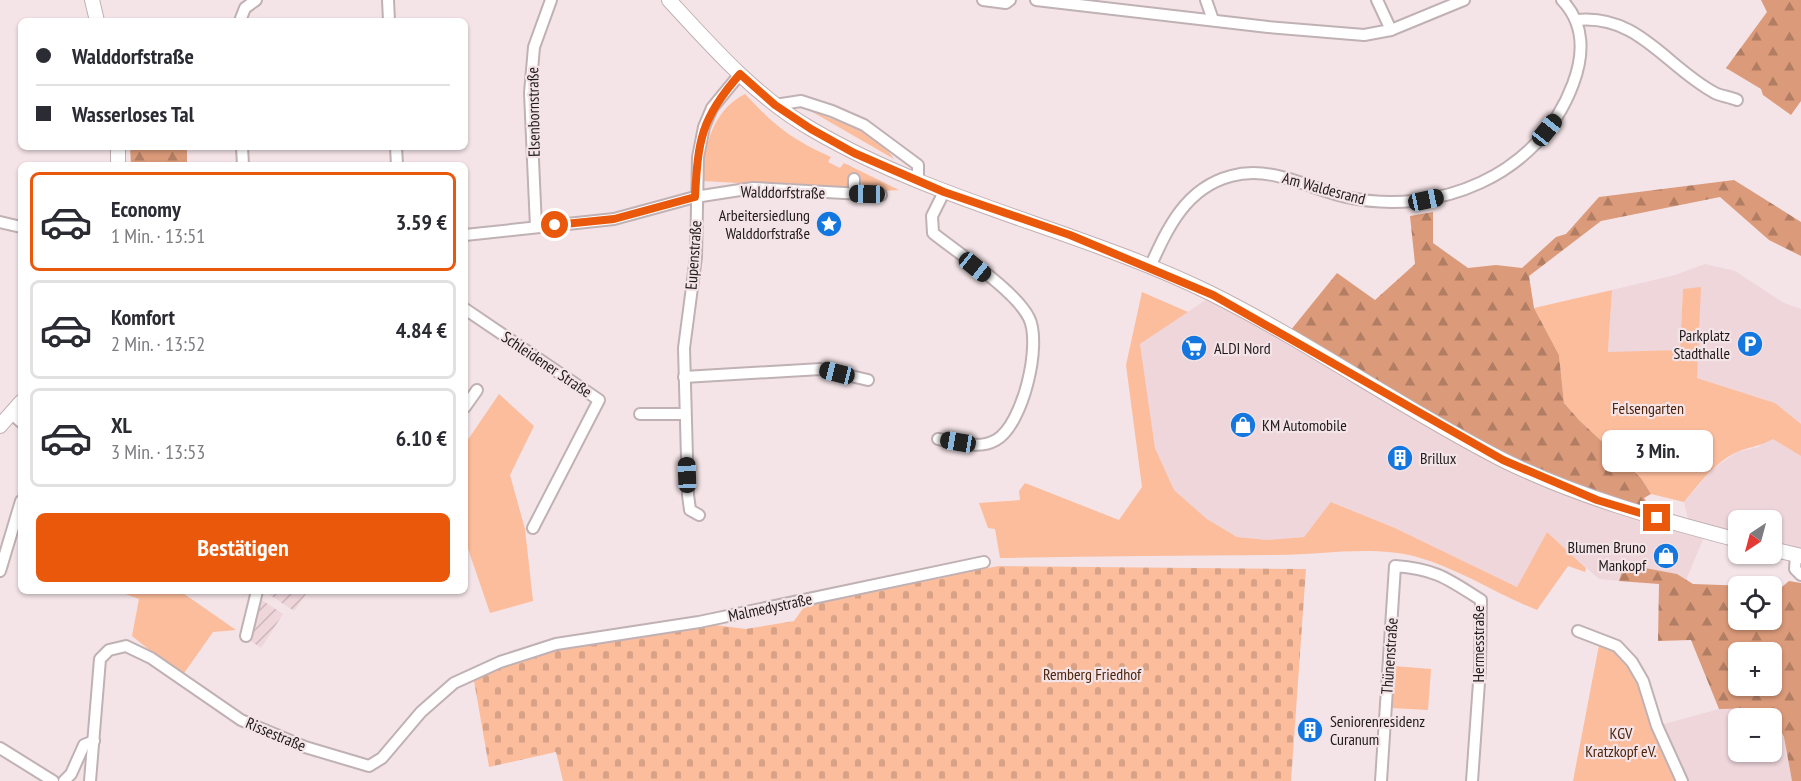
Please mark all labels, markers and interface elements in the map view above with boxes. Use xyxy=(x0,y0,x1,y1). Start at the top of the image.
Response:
text: Walddorfstraße xyxy=(72,42,194,70)
street label: Elsenbornstraße xyxy=(522,67,544,157)
text: Wasserloses Tal xyxy=(72,100,194,128)
car xyxy=(1529,110,1565,150)
street label: Am Waldesrand xyxy=(1280,167,1368,209)
street label: Walddorfstraße xyxy=(741,181,825,203)
car xyxy=(849,185,885,203)
car xyxy=(1407,187,1445,213)
icon: car xyxy=(39,195,93,249)
text: Economy xyxy=(111,195,181,223)
place label: Arbeitersiedlung Walddorfstraße xyxy=(719,205,810,243)
text: 3.59 € xyxy=(396,208,447,236)
place icon: Arbeitersiedlung Walddorfstraße xyxy=(814,209,844,239)
route start xyxy=(541,211,568,238)
street label: Eupenstraße xyxy=(681,220,705,290)
text: 1 Min. · 13:51 xyxy=(111,223,205,249)
car xyxy=(955,249,995,285)
icon: car xyxy=(39,303,93,357)
text: Komfort xyxy=(111,303,175,331)
text: 4.84 € xyxy=(396,316,447,344)
place label: Parkplatz Stadthalle xyxy=(1674,325,1730,363)
street label: Schleidener Straße xyxy=(498,326,596,402)
parking icon: Parkplatz Stadthalle xyxy=(1735,329,1765,359)
text: 2 Min. · 13:52 xyxy=(111,331,205,357)
supermarket icon: ALDI Nord xyxy=(1179,333,1209,363)
place label: ALDI Nord xyxy=(1214,338,1271,358)
car xyxy=(817,360,857,386)
park label: Felsengarten xyxy=(1612,398,1684,418)
shop icon: KM Automobile xyxy=(1228,410,1258,440)
icon: car xyxy=(39,411,93,465)
text: XL xyxy=(111,411,132,439)
place label: KM Automobile xyxy=(1262,415,1347,435)
text: 6.10 € xyxy=(396,424,447,452)
car xyxy=(939,430,977,454)
callout: 3 Min. xyxy=(1602,431,1712,473)
text: 3 Min. xyxy=(1635,438,1680,464)
text: 3 Min. · 13:53 xyxy=(111,439,205,465)
building icon: Brillux xyxy=(1385,443,1415,473)
place label: Brillux xyxy=(1420,448,1457,468)
car xyxy=(677,457,697,493)
route end xyxy=(1643,504,1670,531)
north arrow xyxy=(1728,510,1782,564)
map controls xyxy=(1728,510,1782,762)
button: Bestätigen xyxy=(36,513,450,582)
place label: Blumen Bruno Mankopf xyxy=(1568,537,1647,575)
shop icon: Blumen Bruno Mankopf xyxy=(1651,541,1681,571)
button: locate xyxy=(1728,576,1782,630)
street label: Malmedystraße xyxy=(726,588,814,626)
street label: Hermesstraße xyxy=(1468,605,1488,683)
street label: Thünenstraße xyxy=(1376,617,1402,695)
button: + xyxy=(1728,642,1782,696)
park label: Remberg Friedhof xyxy=(1043,664,1142,684)
button: − xyxy=(1728,708,1782,762)
place label: Seniorenresidenz Curanum xyxy=(1330,711,1425,749)
street label: Rissestraße xyxy=(243,712,309,756)
building icon: Seniorenresidenz Curanum xyxy=(1295,715,1325,745)
park label: KGV Kratzkopf eV. xyxy=(1585,723,1657,761)

